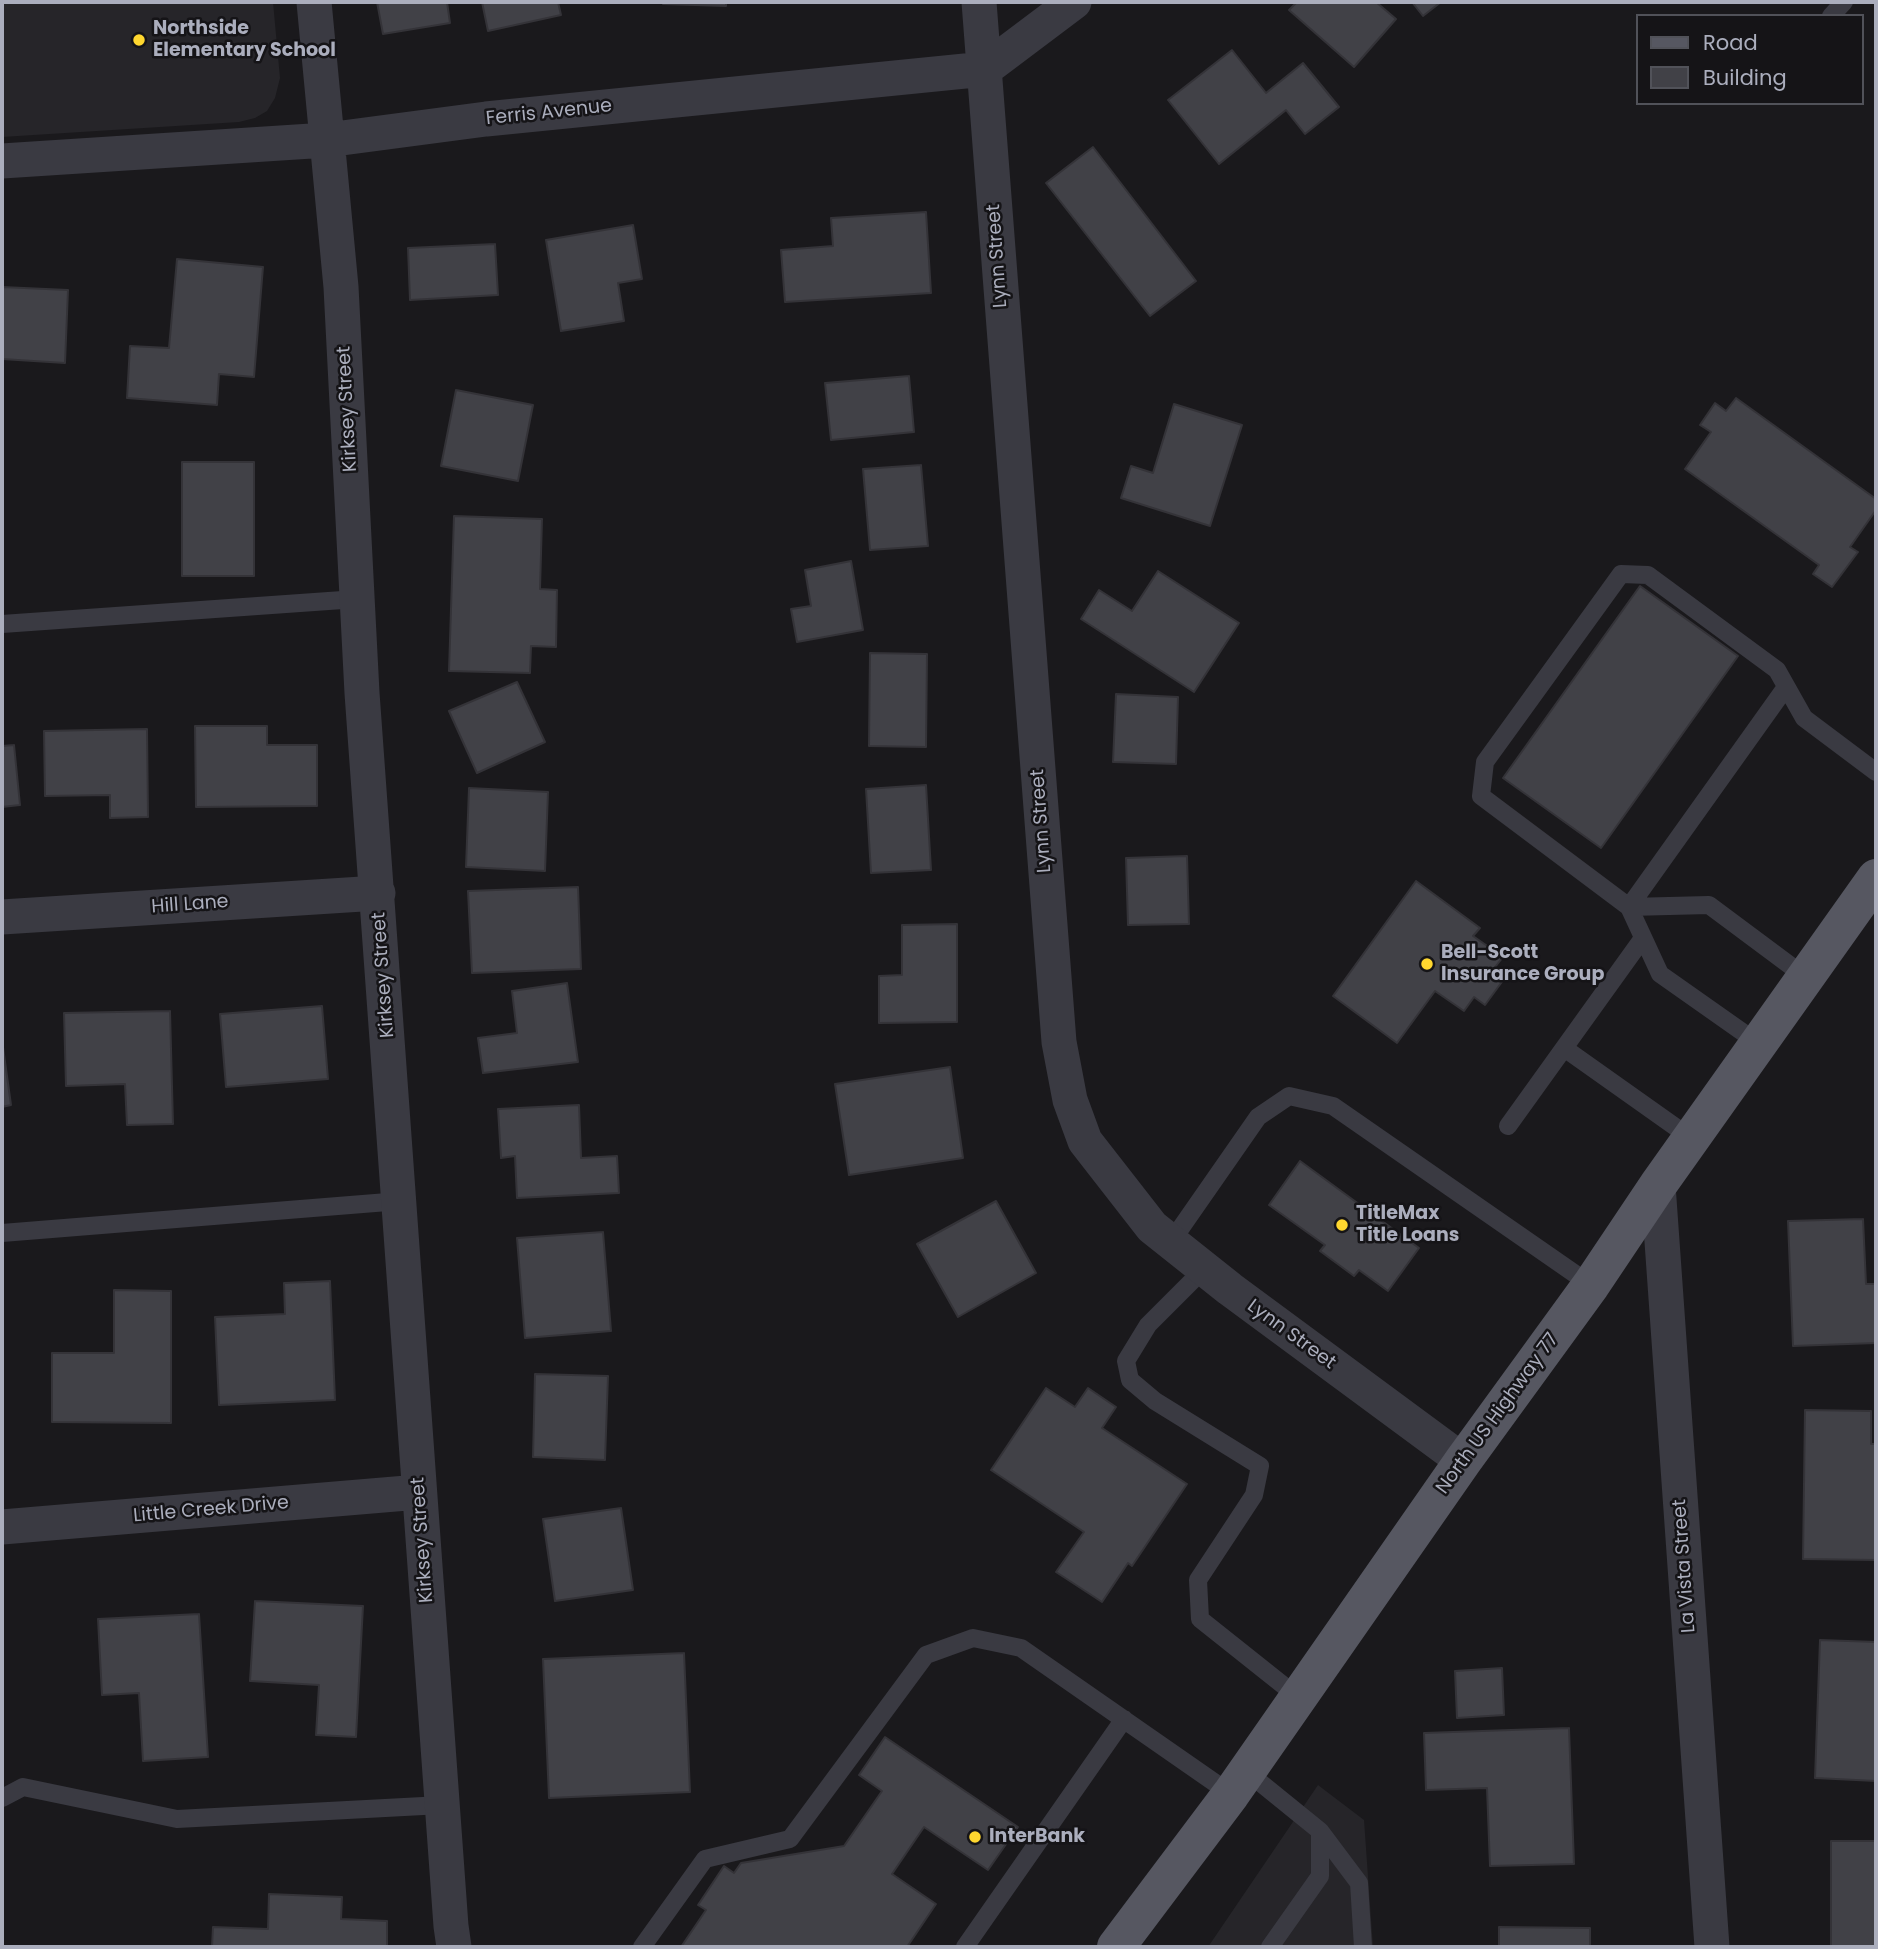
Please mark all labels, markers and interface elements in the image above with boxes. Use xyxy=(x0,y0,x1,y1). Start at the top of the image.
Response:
legend xyxy=(1636,14,1864,105)
place label: Northside Elementary School xyxy=(153,18,336,62)
text: Road xyxy=(1703,28,1758,57)
marker: Northside Elementary School xyxy=(131,32,147,48)
text: Building xyxy=(1703,63,1787,92)
street label: Ferris Avenue xyxy=(485,95,613,131)
street label: Lynn Street xyxy=(983,203,1013,309)
street label: Kirksey Street xyxy=(333,345,363,473)
street label: Lynn Street xyxy=(1027,768,1057,874)
street label: Hill Lane xyxy=(151,891,229,919)
street label: Kirksey Street xyxy=(368,911,400,1039)
place label: Bell-Scott Insurance Group xyxy=(1441,942,1604,986)
marker: Bell-Scott Insurance Group xyxy=(1419,956,1435,972)
place label: TitleMax Title Loans xyxy=(1356,1203,1459,1247)
marker: TitleMax Title Loans xyxy=(1334,1217,1350,1233)
street label: Lynn Street xyxy=(1242,1295,1340,1375)
street label: North US Highway 77 xyxy=(1432,1329,1564,1499)
street label: Kirksey Street xyxy=(407,1476,439,1604)
street label: Little Creek Drive xyxy=(132,1492,290,1528)
street label: La Vista Street xyxy=(1669,1498,1701,1634)
place label: InterBank xyxy=(989,1826,1085,1848)
marker: InterBank xyxy=(967,1829,983,1845)

